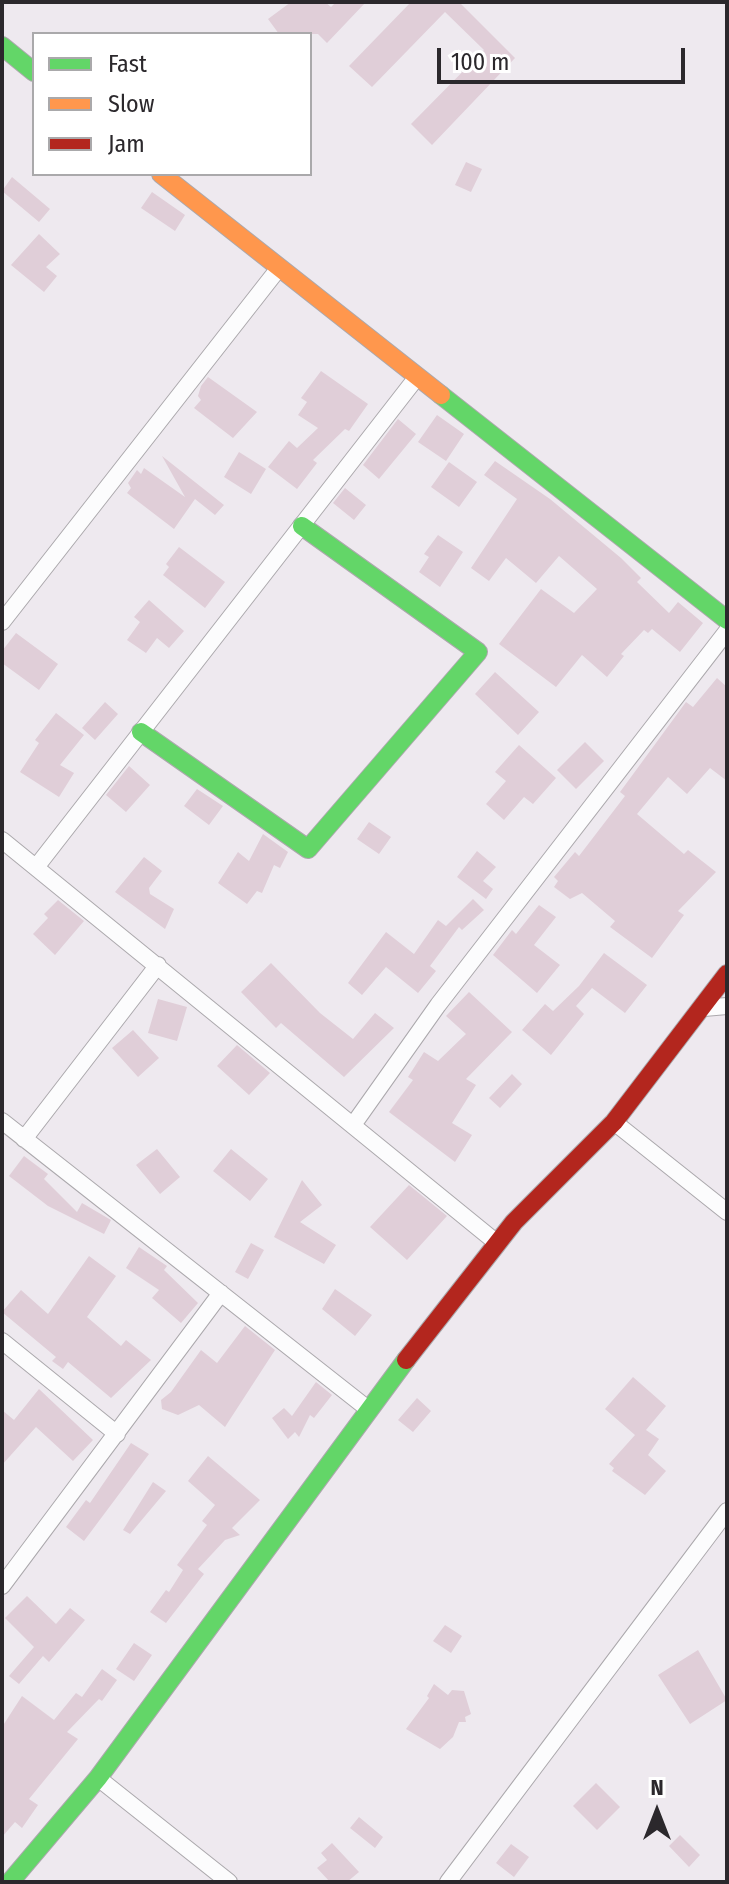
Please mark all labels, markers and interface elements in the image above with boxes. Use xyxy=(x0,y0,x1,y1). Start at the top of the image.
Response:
legend xyxy=(32,32,312,176)
scale bar xyxy=(441,32,689,82)
text: 100 m xyxy=(451,48,509,76)
text: Fast xyxy=(108,50,147,78)
text: Slow xyxy=(108,90,154,118)
text: Jam xyxy=(108,130,145,158)
north arrow xyxy=(617,1772,697,1852)
text: N xyxy=(650,1774,664,1801)

